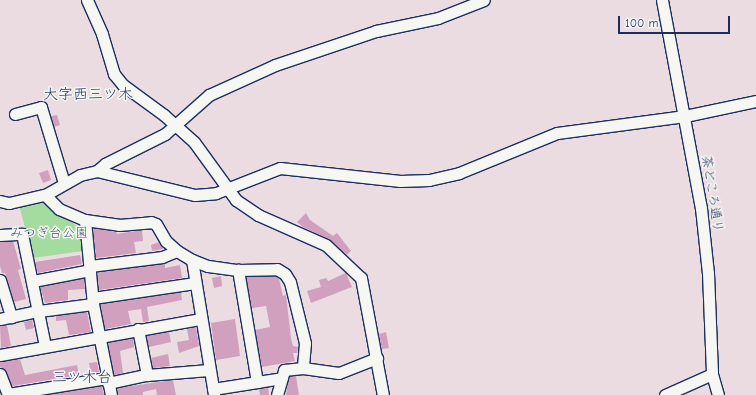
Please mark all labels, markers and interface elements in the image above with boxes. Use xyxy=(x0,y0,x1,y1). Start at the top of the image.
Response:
scale bar xyxy=(620,8,732,34)
text: 100 m xyxy=(625,16,658,30)
district label: 大字西三ツ木 xyxy=(43,86,133,104)
street label: 茶どころ通り xyxy=(698,154,726,234)
park label: みつぎ台公園 xyxy=(10,225,88,241)
district label: 三ツ木台 xyxy=(52,369,112,387)

